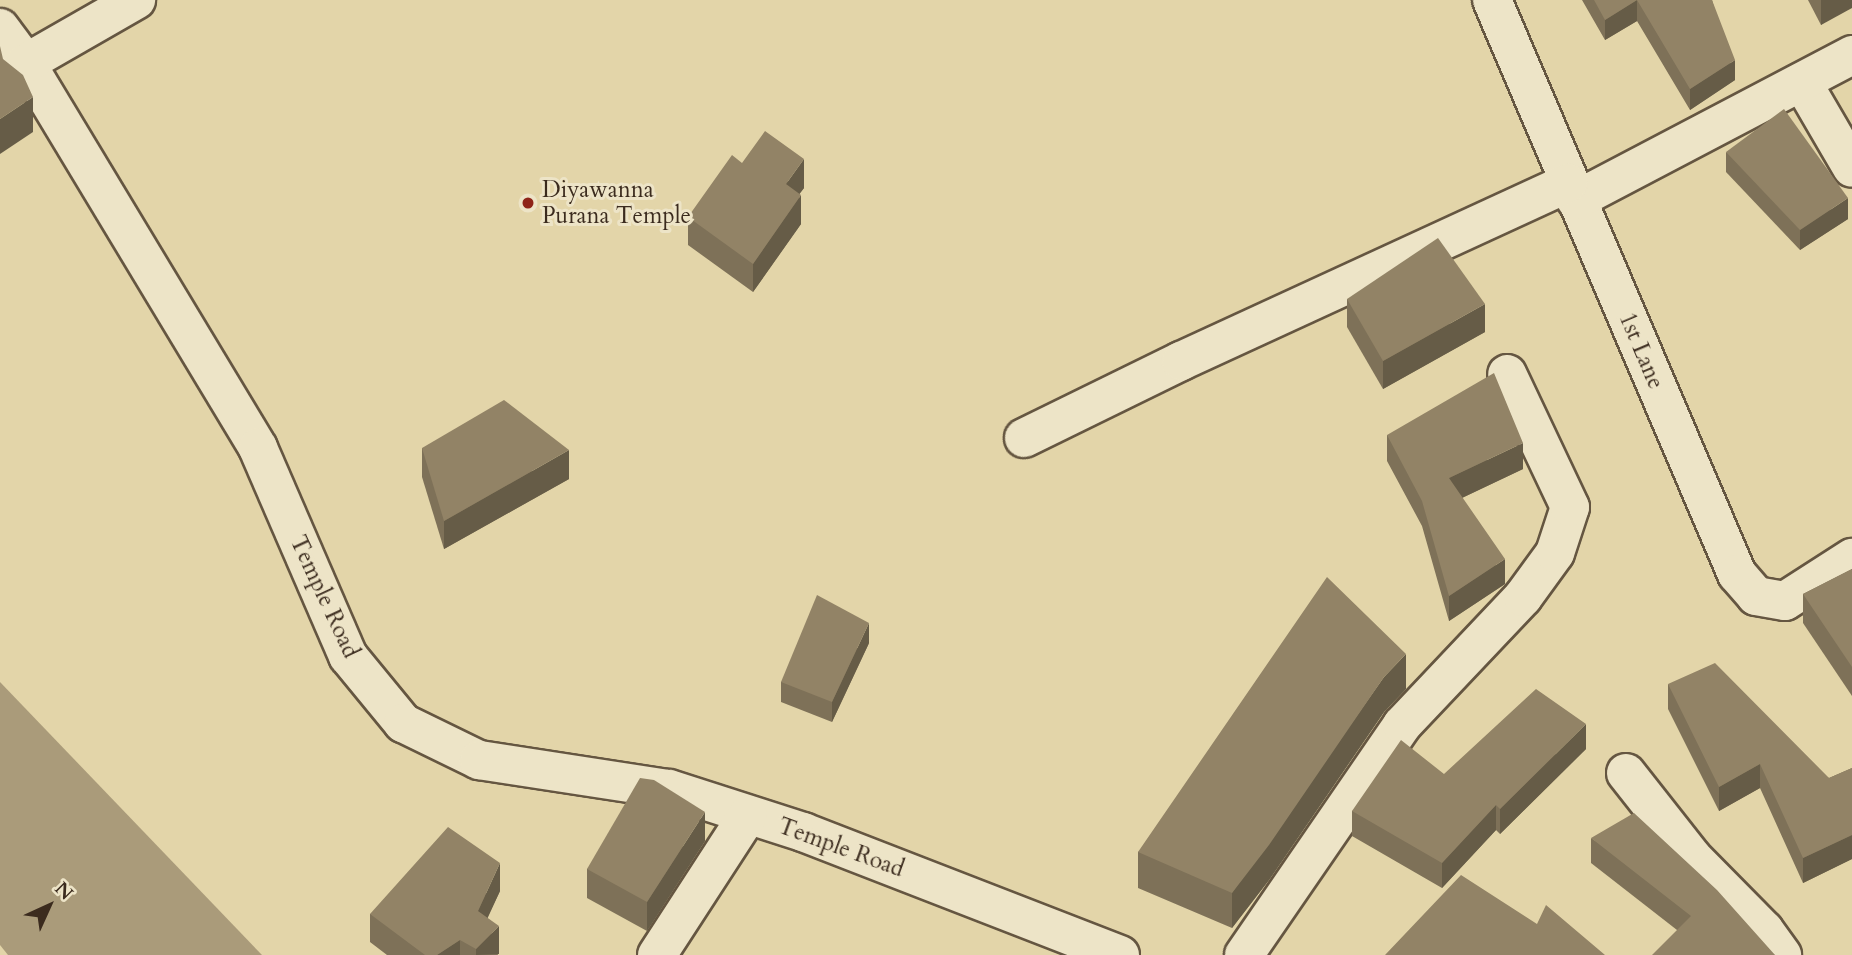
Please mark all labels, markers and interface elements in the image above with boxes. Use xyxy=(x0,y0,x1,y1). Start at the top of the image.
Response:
place label: Diyawanna Purana Temple xyxy=(542,176,691,230)
marker: Diyawanna Purana Temple xyxy=(520,195,536,211)
street label: 1st Lane xyxy=(1613,309,1669,393)
street label: Temple Road xyxy=(284,531,364,663)
street label: Temple Road xyxy=(774,812,908,884)
north arrow xyxy=(14,871,84,941)
text: N xyxy=(49,876,79,906)

